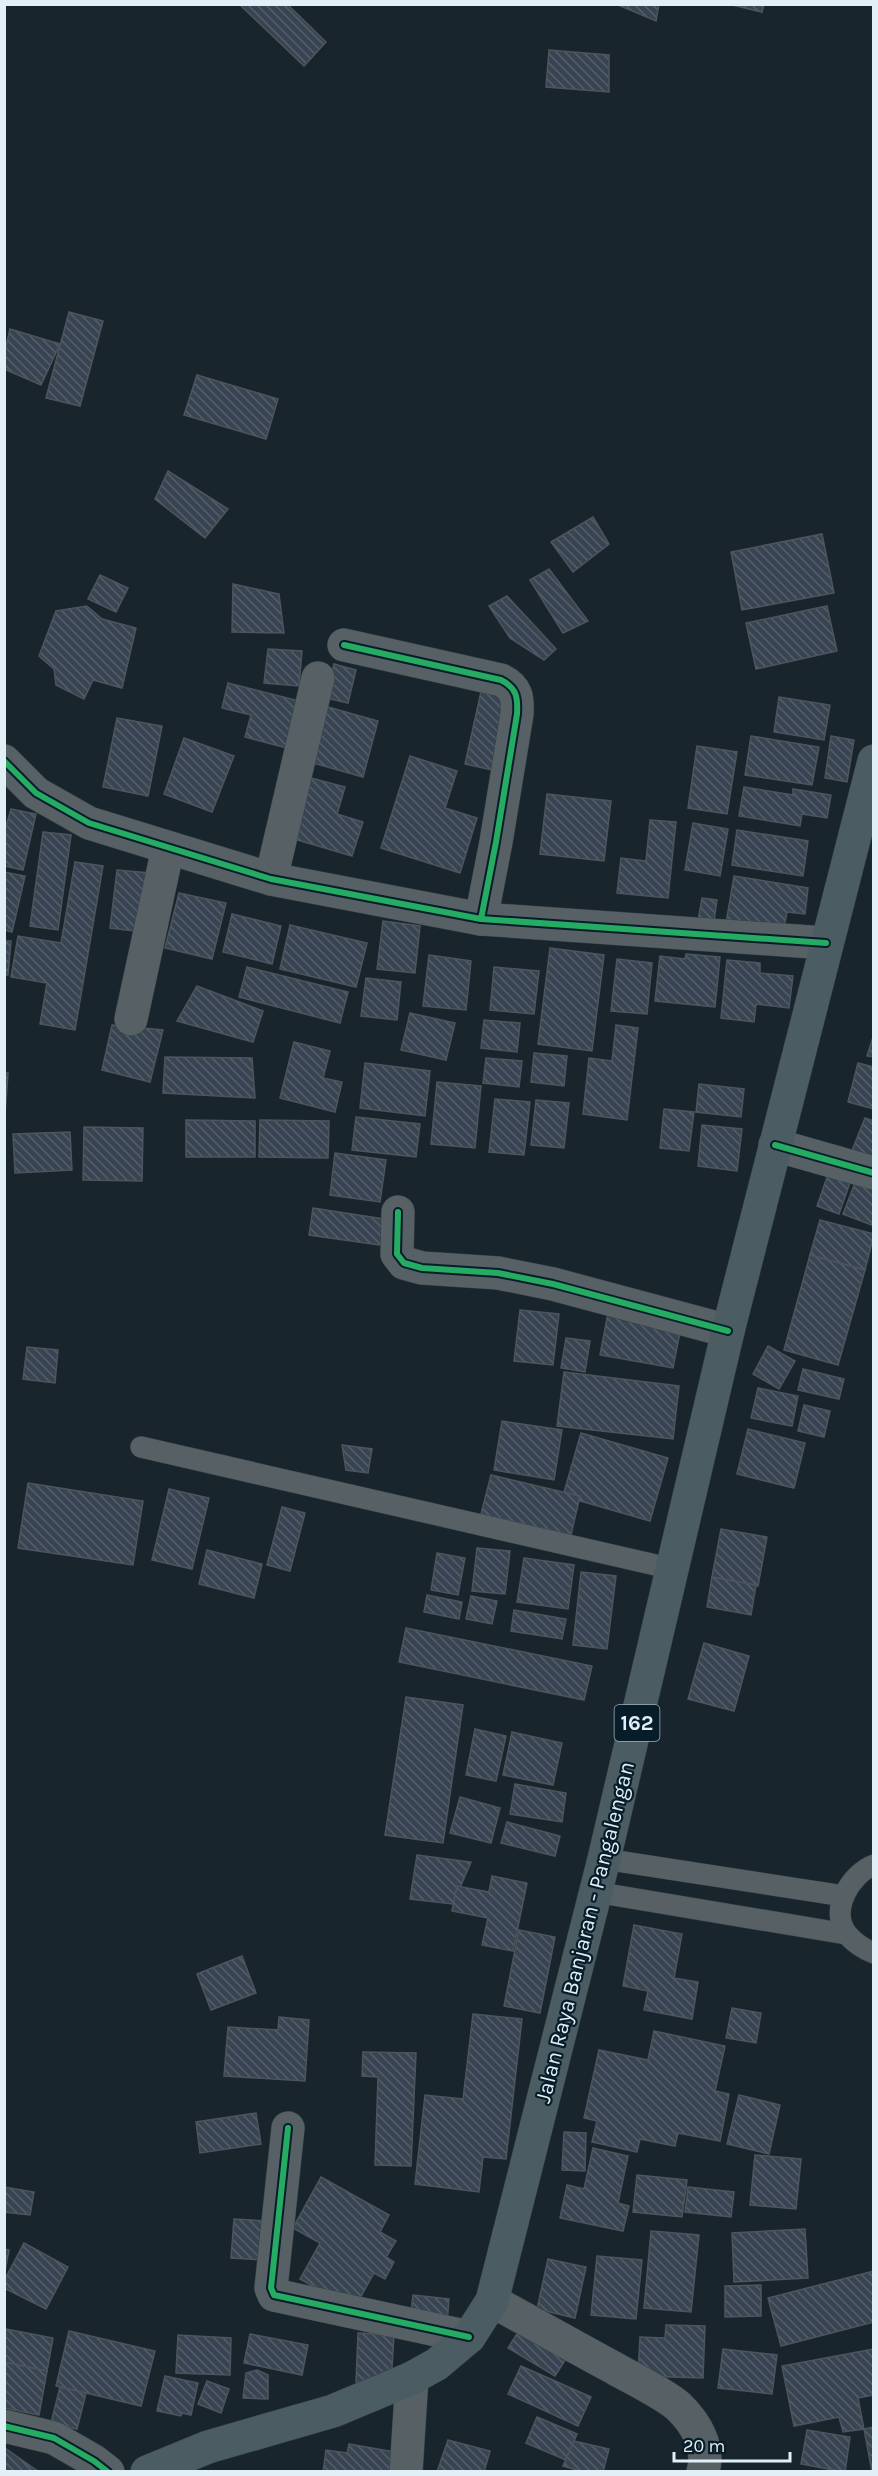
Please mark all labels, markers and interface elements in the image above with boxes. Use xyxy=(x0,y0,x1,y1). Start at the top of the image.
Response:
road number: 162 xyxy=(614,1705,660,1741)
street label: Jalan Raya Banjaran - Pangalengan xyxy=(530,1759,640,2106)
scale bar xyxy=(674,2425,790,2463)
text: 20 m xyxy=(683,2435,725,2457)

